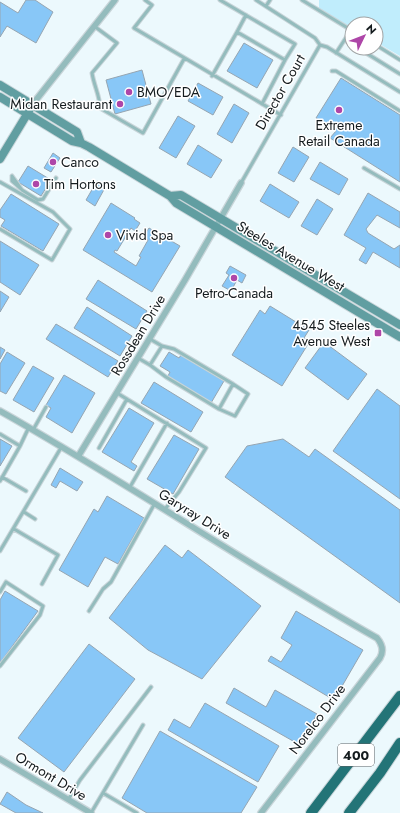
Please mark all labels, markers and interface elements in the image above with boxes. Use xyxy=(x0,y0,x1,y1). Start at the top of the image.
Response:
north arrow xyxy=(344,16,384,56)
text: N xyxy=(362,21,380,38)
street label: Director Court xyxy=(250,50,310,134)
place label: BMO/EDA xyxy=(137,82,201,102)
marker: BMO/EDA xyxy=(124,87,134,97)
place label: Midan Restaurant xyxy=(10,94,113,114)
marker: Midan Restaurant xyxy=(115,99,125,109)
marker: Extreme Retail Canada xyxy=(334,105,344,115)
place label: Extreme Retail Canada xyxy=(298,115,380,151)
place label: Canco xyxy=(61,152,99,172)
marker: Canco xyxy=(48,157,58,167)
place label: Tim Hortons xyxy=(44,174,116,194)
marker: Tim Hortons xyxy=(31,179,41,189)
street label: Steeles Avenue West xyxy=(233,216,349,296)
place label: Vivid Spa xyxy=(116,225,173,245)
marker: Vivid Spa xyxy=(103,230,113,240)
marker: Petro-Canada xyxy=(229,273,239,283)
place label: Petro-Canada xyxy=(195,283,273,303)
street label: Rossdean Drive xyxy=(106,291,170,379)
place label: 4545 Steeles Avenue West xyxy=(292,315,371,351)
marker: 4545 Steeles Avenue West xyxy=(373,328,383,338)
street label: Garyray Drive xyxy=(155,484,235,544)
street label: Norelco Drive xyxy=(284,680,350,758)
road number: 400 xyxy=(338,744,374,766)
street label: Ormont Drive xyxy=(11,747,91,805)

